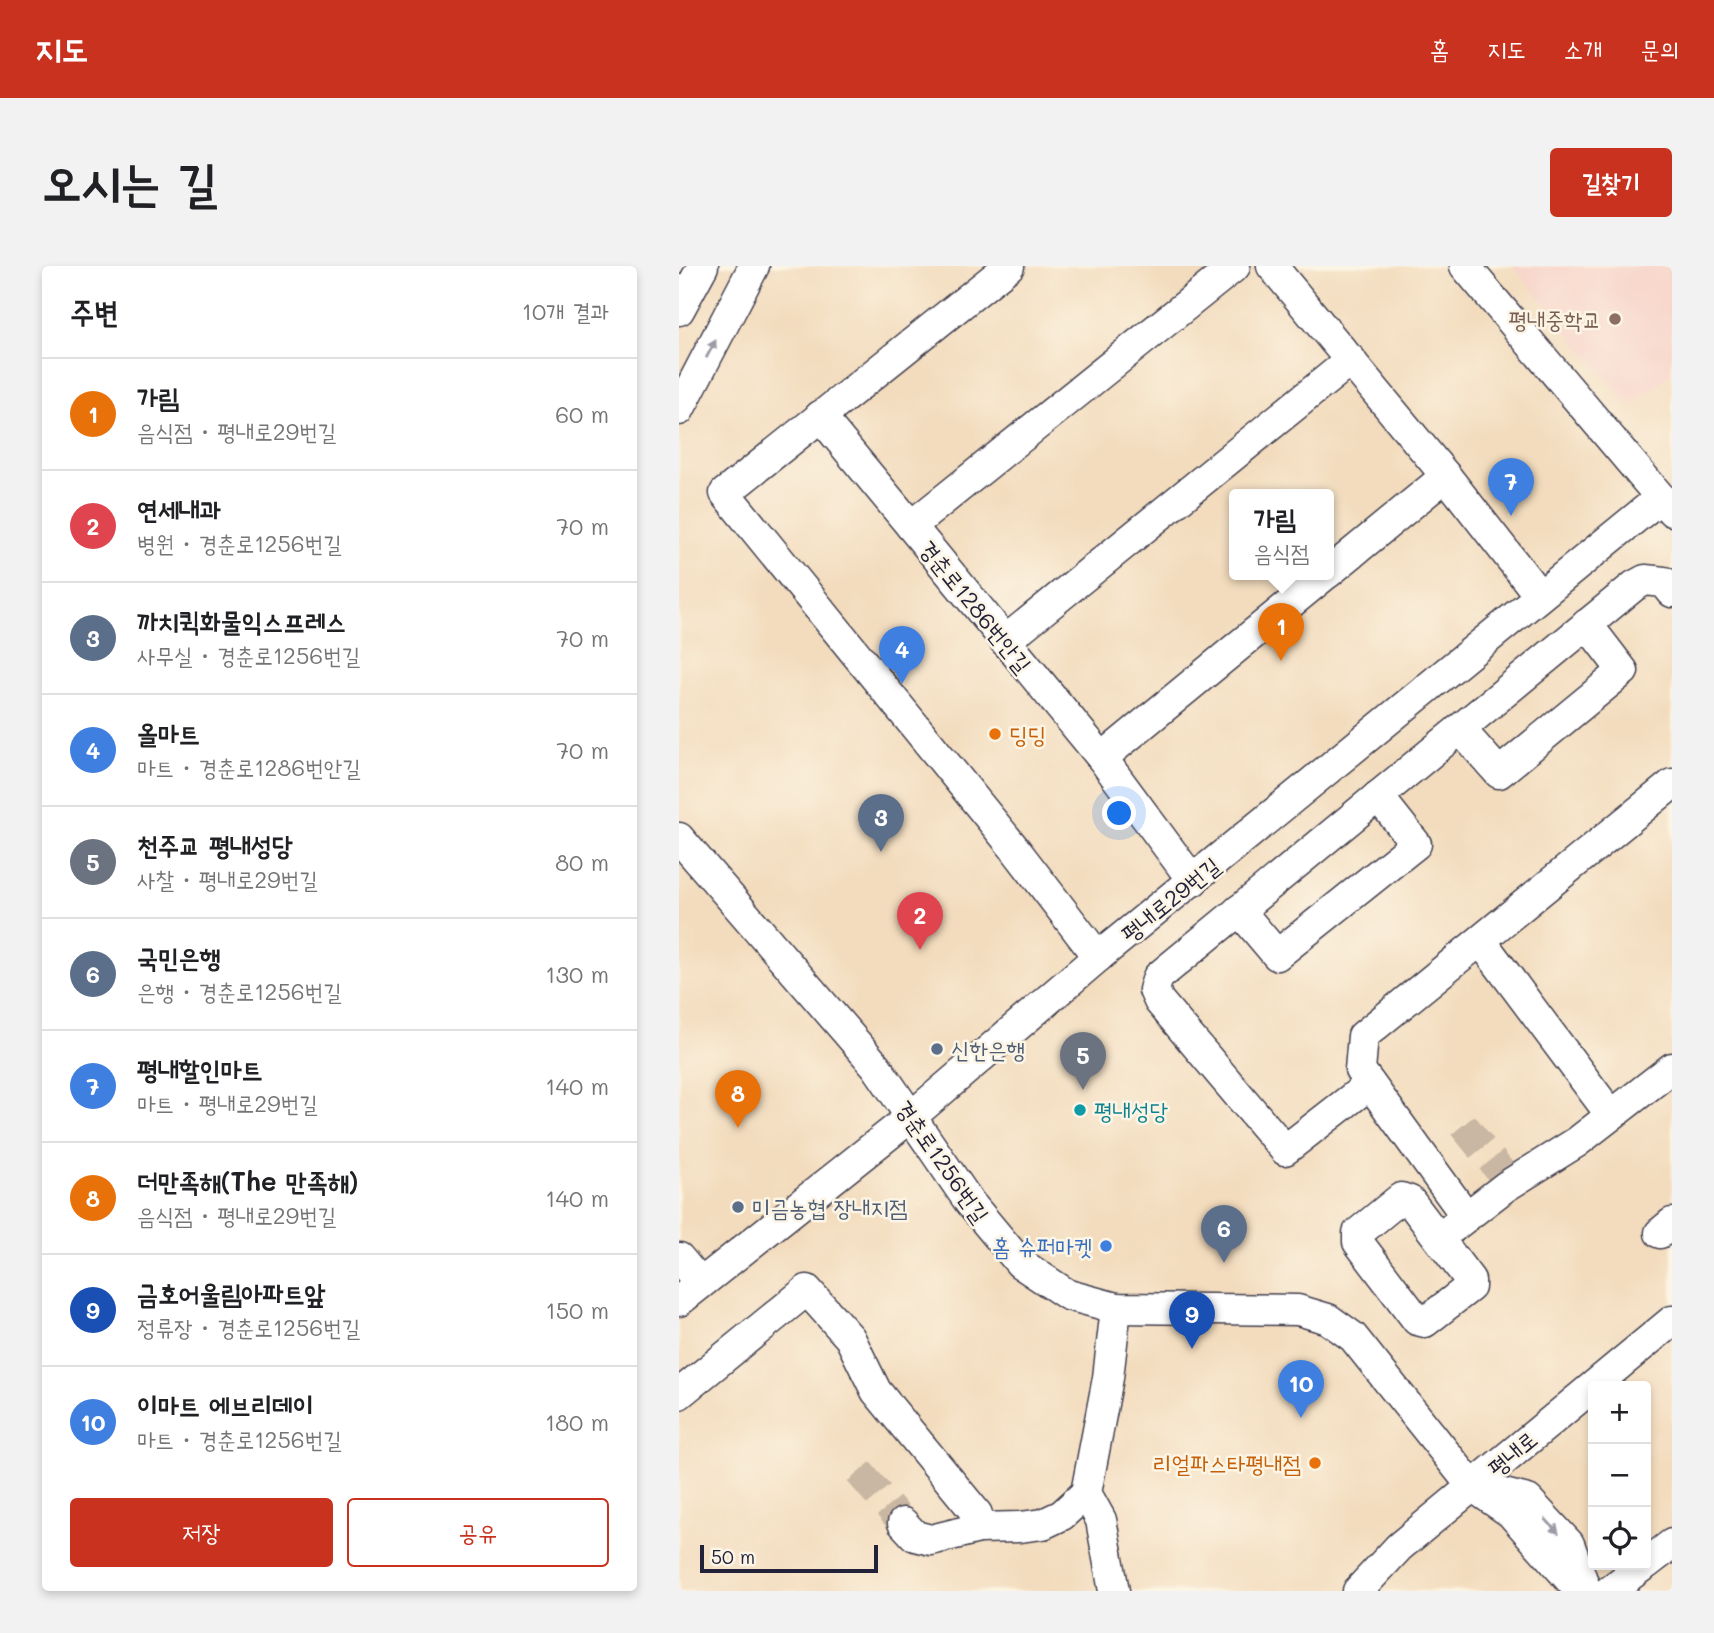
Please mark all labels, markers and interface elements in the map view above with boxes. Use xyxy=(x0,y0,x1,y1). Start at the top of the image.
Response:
text: 지도 xyxy=(35,26,88,69)
text: 홈 xyxy=(1430,33,1449,64)
text: 지도 xyxy=(1487,33,1526,64)
text: 소개 xyxy=(1564,33,1602,64)
text: 문의 xyxy=(1640,33,1679,64)
button: 길찾기 xyxy=(1550,148,1672,217)
text: 오시는 길 xyxy=(42,149,217,212)
text: 주변 xyxy=(70,291,118,331)
text: 10개 결과 xyxy=(522,296,609,326)
place label: 평내중학교 xyxy=(1508,304,1601,334)
marker: 평내중학교 xyxy=(1607,311,1623,327)
one-way arrow xyxy=(704,339,716,359)
text: 가림 xyxy=(137,380,179,414)
text: 1 xyxy=(88,399,98,429)
text: 60 m xyxy=(555,399,609,429)
text: 음식점 · 평내로29번길 xyxy=(137,416,336,446)
pin: 7 xyxy=(1488,458,1534,516)
popup xyxy=(1229,489,1334,580)
text: 연세내과 xyxy=(137,492,221,526)
text: 가림 xyxy=(1254,501,1296,535)
text: 2 xyxy=(87,511,99,541)
text: 70 m xyxy=(556,511,609,541)
text: 병원 · 경춘로1256번길 xyxy=(137,528,342,558)
street label: 경춘로1286번안길 xyxy=(913,534,1039,678)
text: 음식점 xyxy=(1254,537,1309,567)
pin: 1 xyxy=(1258,603,1304,661)
text: 까치퀵화물익스프레스 xyxy=(137,604,346,638)
text: 3 xyxy=(86,623,100,653)
text: 70 m xyxy=(556,623,609,653)
pin: 4 xyxy=(879,626,925,684)
text: 사무실 · 경춘로1256번길 xyxy=(137,640,360,670)
text: 올마트 xyxy=(137,716,200,750)
place label: 딩딩 xyxy=(1009,719,1046,749)
marker: 딩딩 xyxy=(987,726,1003,742)
text: 4 xyxy=(86,735,100,765)
text: 70 m xyxy=(556,735,609,765)
text: 마트 · 경춘로1286번안길 xyxy=(137,752,361,782)
pin: 3 xyxy=(858,794,904,852)
your location xyxy=(1102,796,1136,830)
text: 천주교 평내성당 xyxy=(137,828,293,862)
text: 5 xyxy=(86,847,100,877)
text: 80 m xyxy=(555,847,609,877)
street label: 평내로29번길 xyxy=(1114,850,1226,948)
text: 사찰 · 평내로29번길 xyxy=(137,864,318,894)
pin: 2 xyxy=(897,892,943,950)
text: 국민은행 xyxy=(137,940,221,974)
text: 6 xyxy=(86,959,100,989)
text: 130 m xyxy=(545,959,609,989)
text: 은행 · 경춘로1256번길 xyxy=(137,976,342,1006)
pin: 5 xyxy=(1060,1032,1106,1090)
place label: 신한은행 xyxy=(951,1034,1025,1064)
marker: 신한은행 xyxy=(929,1041,945,1057)
text: 평내할인마트 xyxy=(137,1052,263,1086)
pin: 8 xyxy=(715,1070,761,1128)
text: 7 xyxy=(87,1071,99,1101)
text: 140 m xyxy=(545,1071,609,1101)
text: 마트 · 평내로29번길 xyxy=(137,1088,318,1118)
street label: 경춘로1256번길 xyxy=(890,1094,996,1228)
place label: 평내성당 xyxy=(1094,1095,1169,1125)
marker: 평내성당 xyxy=(1072,1102,1088,1118)
text: 더만족해(The 만족해) xyxy=(137,1164,358,1198)
text: 8 xyxy=(86,1183,100,1213)
text: 140 m xyxy=(545,1183,609,1213)
place label: 미금농협 장내지점 xyxy=(752,1192,907,1222)
marker: 미금농협 장내지점 xyxy=(730,1199,746,1215)
text: 음식점 · 평내로29번길 xyxy=(137,1200,336,1230)
pin: 6 xyxy=(1201,1205,1247,1263)
place label: 홈 슈퍼마켓 xyxy=(992,1231,1092,1261)
marker: 홈 슈퍼마켓 xyxy=(1098,1238,1114,1254)
text: 금호어울림아파트앞 xyxy=(137,1276,325,1310)
pin: 9 xyxy=(1169,1291,1215,1349)
text: 9 xyxy=(86,1295,100,1325)
text: 150 m xyxy=(545,1295,609,1325)
text: 정류장 · 경춘로1256번길 xyxy=(137,1312,360,1342)
pin: 10 xyxy=(1278,1360,1324,1418)
map controls xyxy=(1588,1381,1651,1570)
button: + xyxy=(1588,1381,1651,1444)
text: 이마트 에브리데이 xyxy=(137,1388,314,1422)
text: 10 xyxy=(81,1407,105,1437)
text: 180 m xyxy=(545,1407,609,1437)
text: 마트 · 경춘로1256번길 xyxy=(137,1424,342,1454)
street label: 평내로 xyxy=(1481,1424,1543,1482)
button: − xyxy=(1588,1444,1651,1507)
place label: 리얼파스타평내점 xyxy=(1153,1448,1301,1478)
marker: 리얼파스타평내점 xyxy=(1307,1455,1323,1471)
button: 저장 xyxy=(70,1498,333,1567)
button: 공유 xyxy=(347,1498,609,1567)
button: locate xyxy=(1588,1507,1651,1570)
one-way arrow xyxy=(1544,1517,1560,1534)
scale bar xyxy=(700,1542,879,1574)
text: 50 m xyxy=(711,1544,755,1569)

